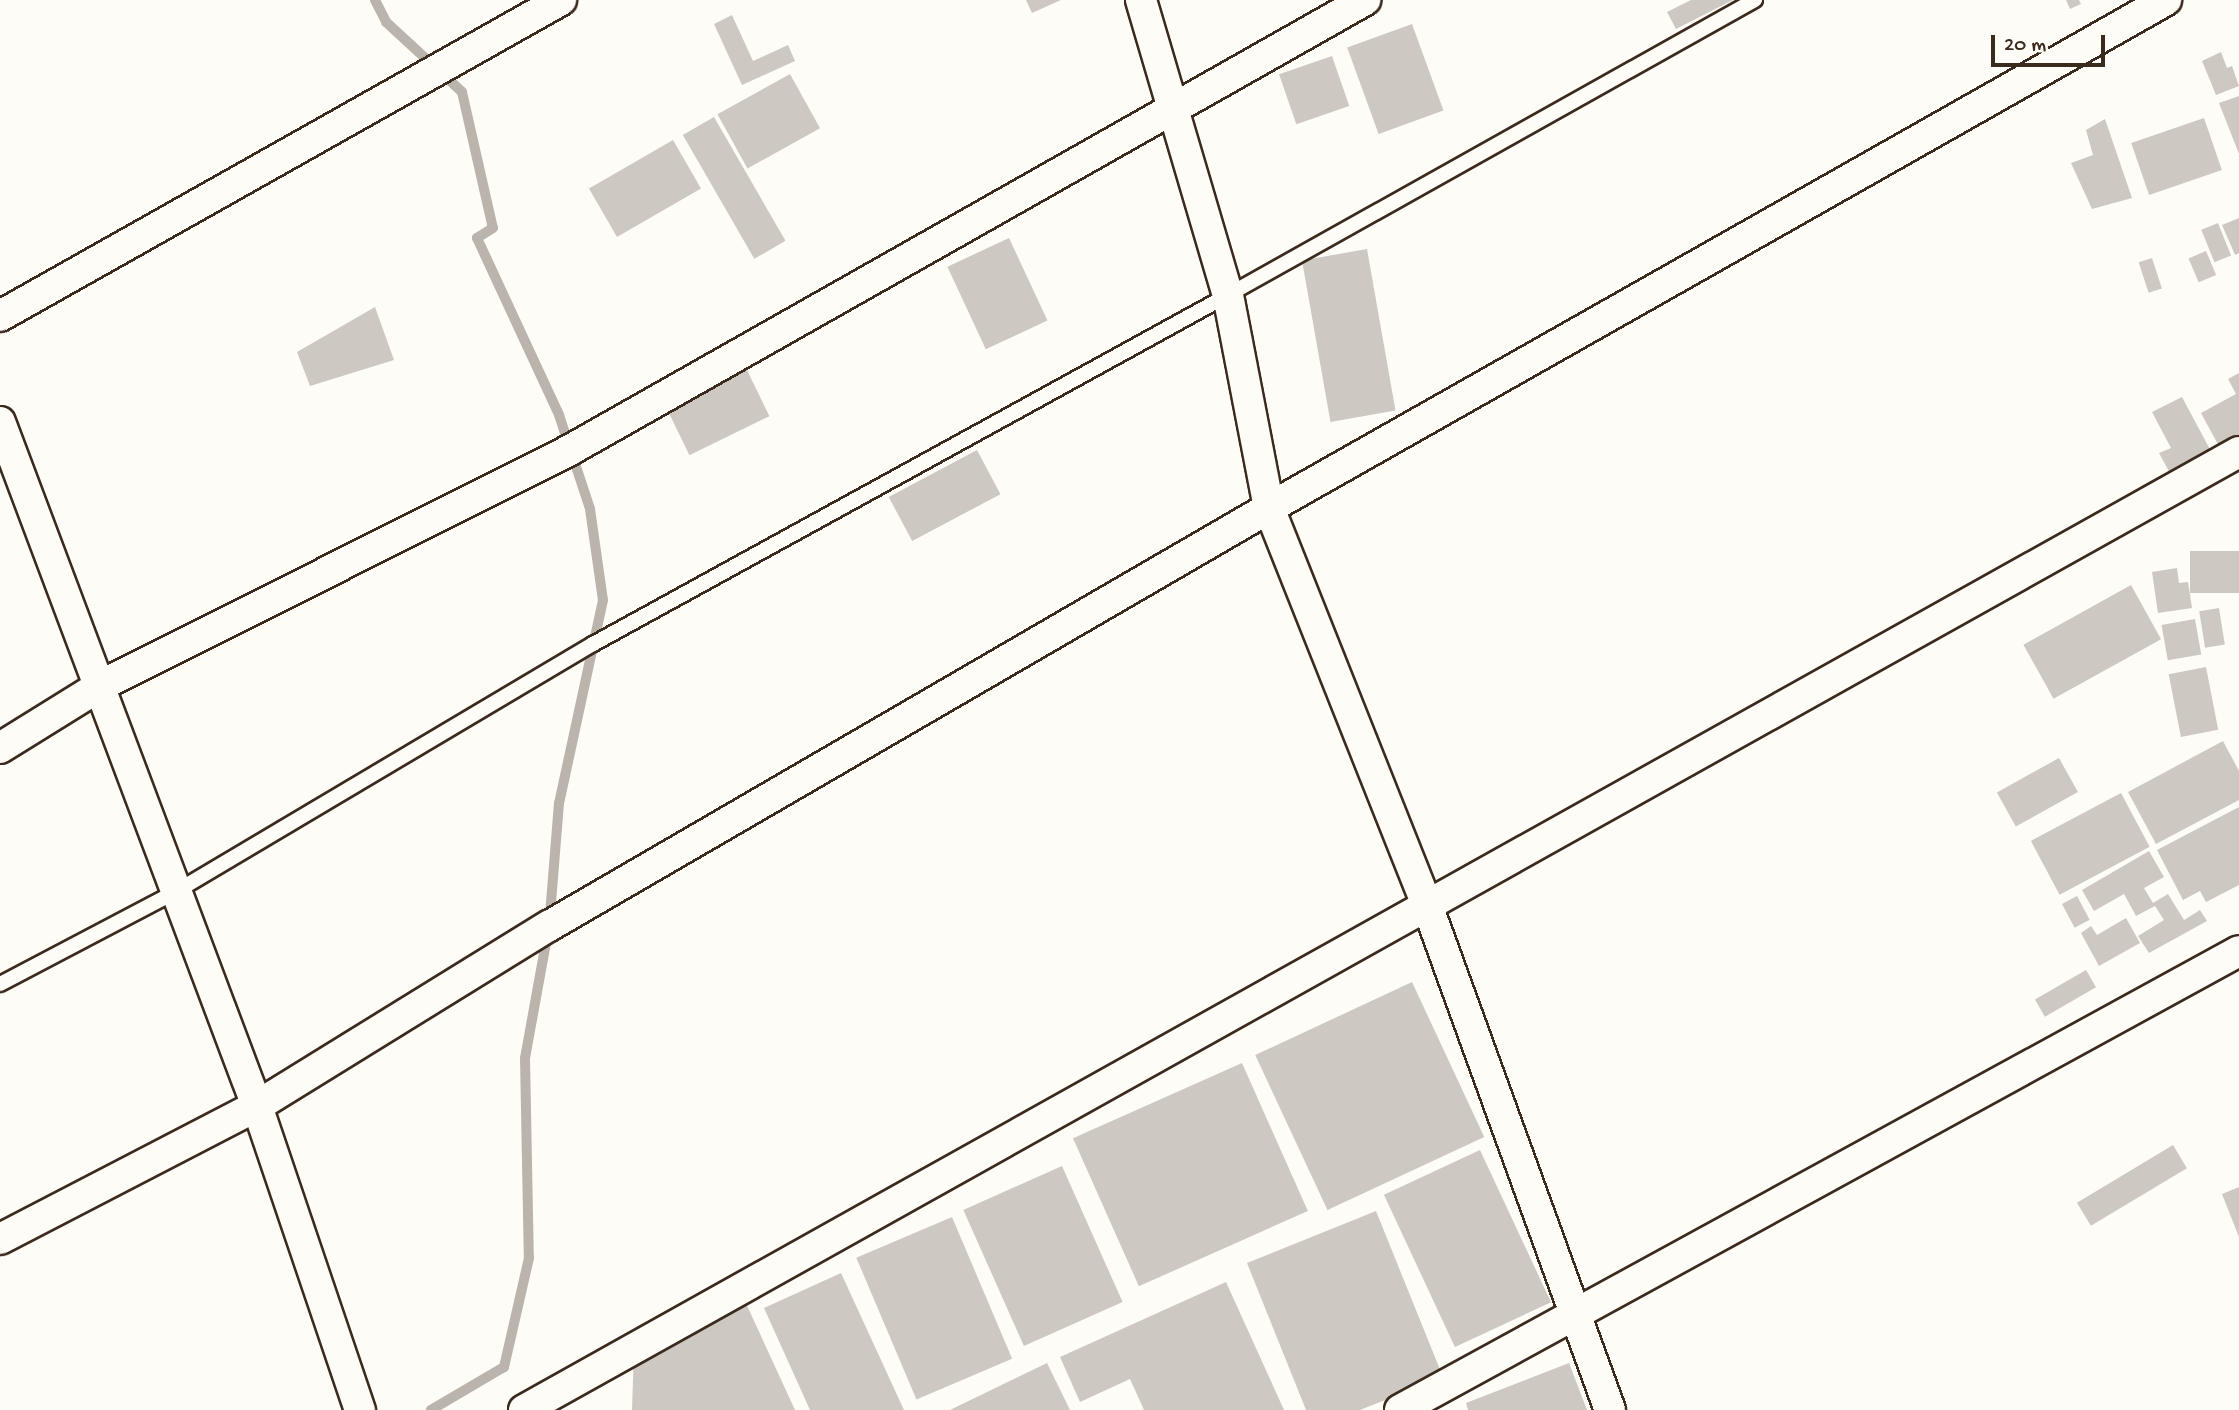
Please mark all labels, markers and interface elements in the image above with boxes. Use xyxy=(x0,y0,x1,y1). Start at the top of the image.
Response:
scale bar xyxy=(1994,21,2108,65)
text: 20 m xyxy=(2004,34,2046,59)

